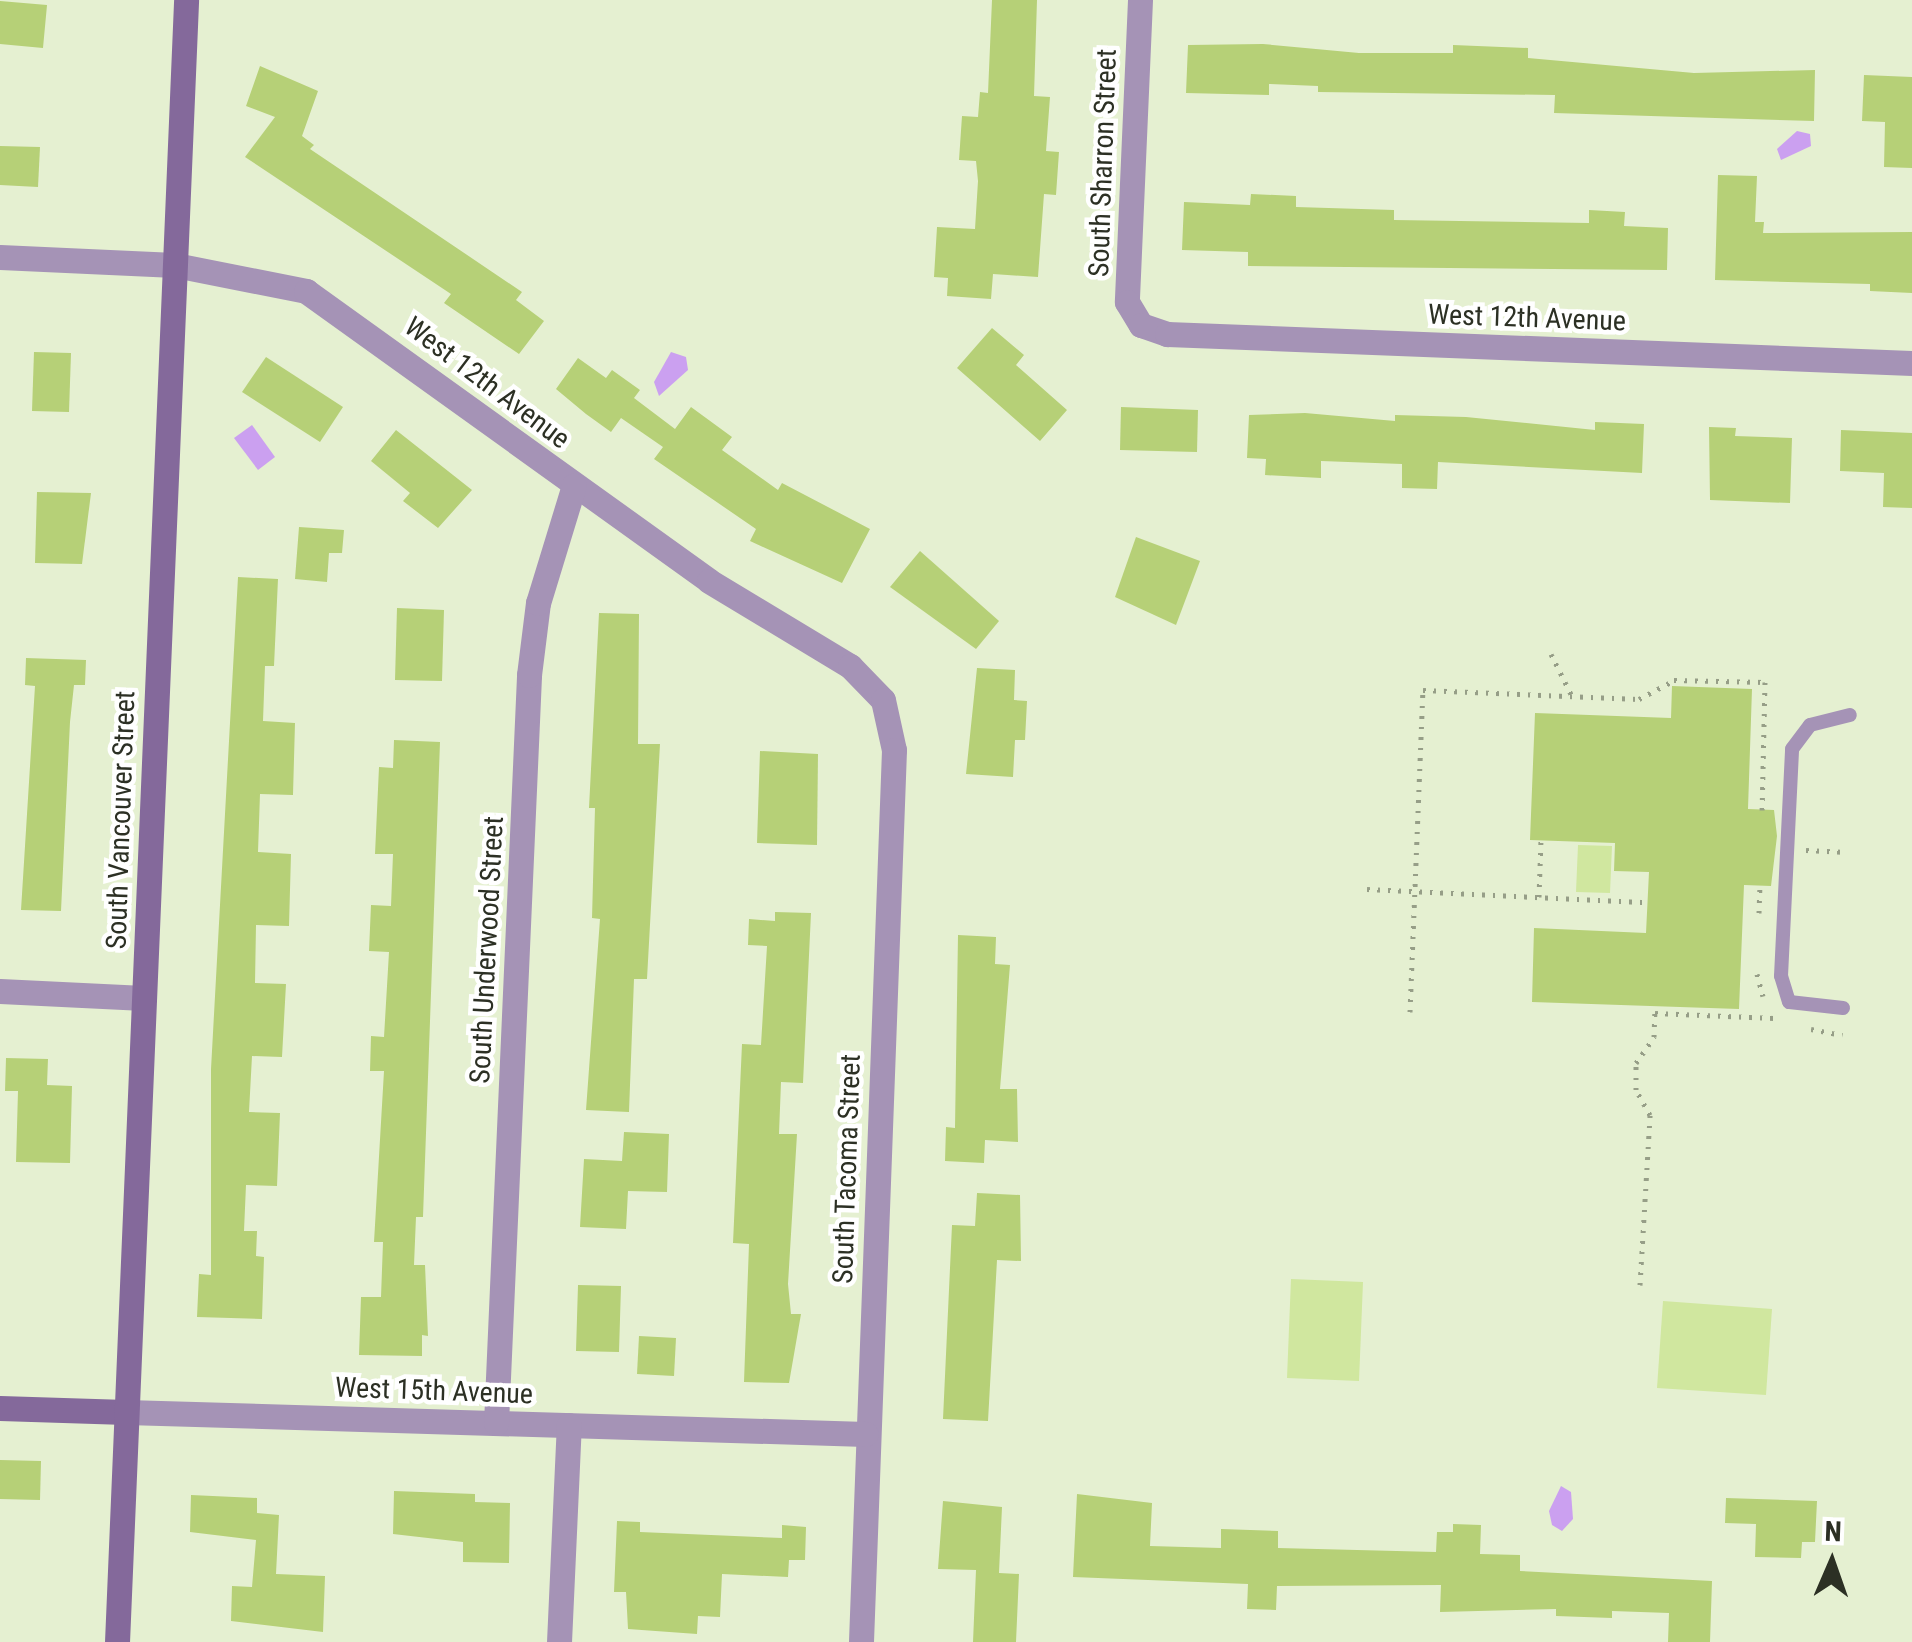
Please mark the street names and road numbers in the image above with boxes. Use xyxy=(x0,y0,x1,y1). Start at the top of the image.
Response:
street label: South Sharron Street xyxy=(1082,48,1124,278)
street label: West 12th Avenue xyxy=(1427,298,1627,338)
street label: West 12th Avenue xyxy=(398,310,576,456)
street label: South Vancouver Street xyxy=(100,690,142,950)
street label: South Underwood Street xyxy=(463,815,511,1085)
street label: South Tacoma Street xyxy=(826,1053,868,1285)
street label: West 15th Avenue xyxy=(334,1371,534,1411)

